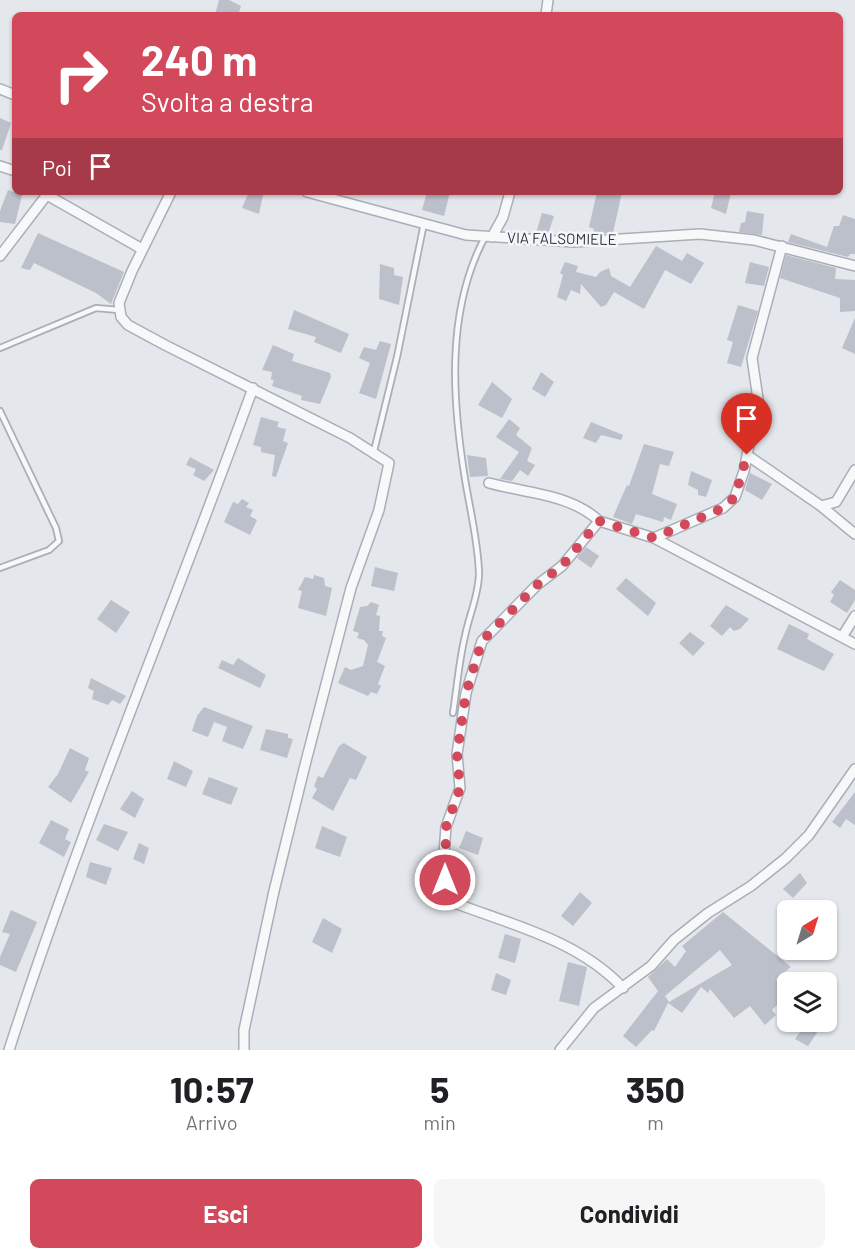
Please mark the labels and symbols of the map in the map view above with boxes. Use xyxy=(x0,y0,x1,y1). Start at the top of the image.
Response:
street label: VIA FALSOMIELE xyxy=(507,228,617,248)
pin xyxy=(721,393,772,455)
position arrow xyxy=(413,848,477,912)
north arrow xyxy=(777,900,837,960)

